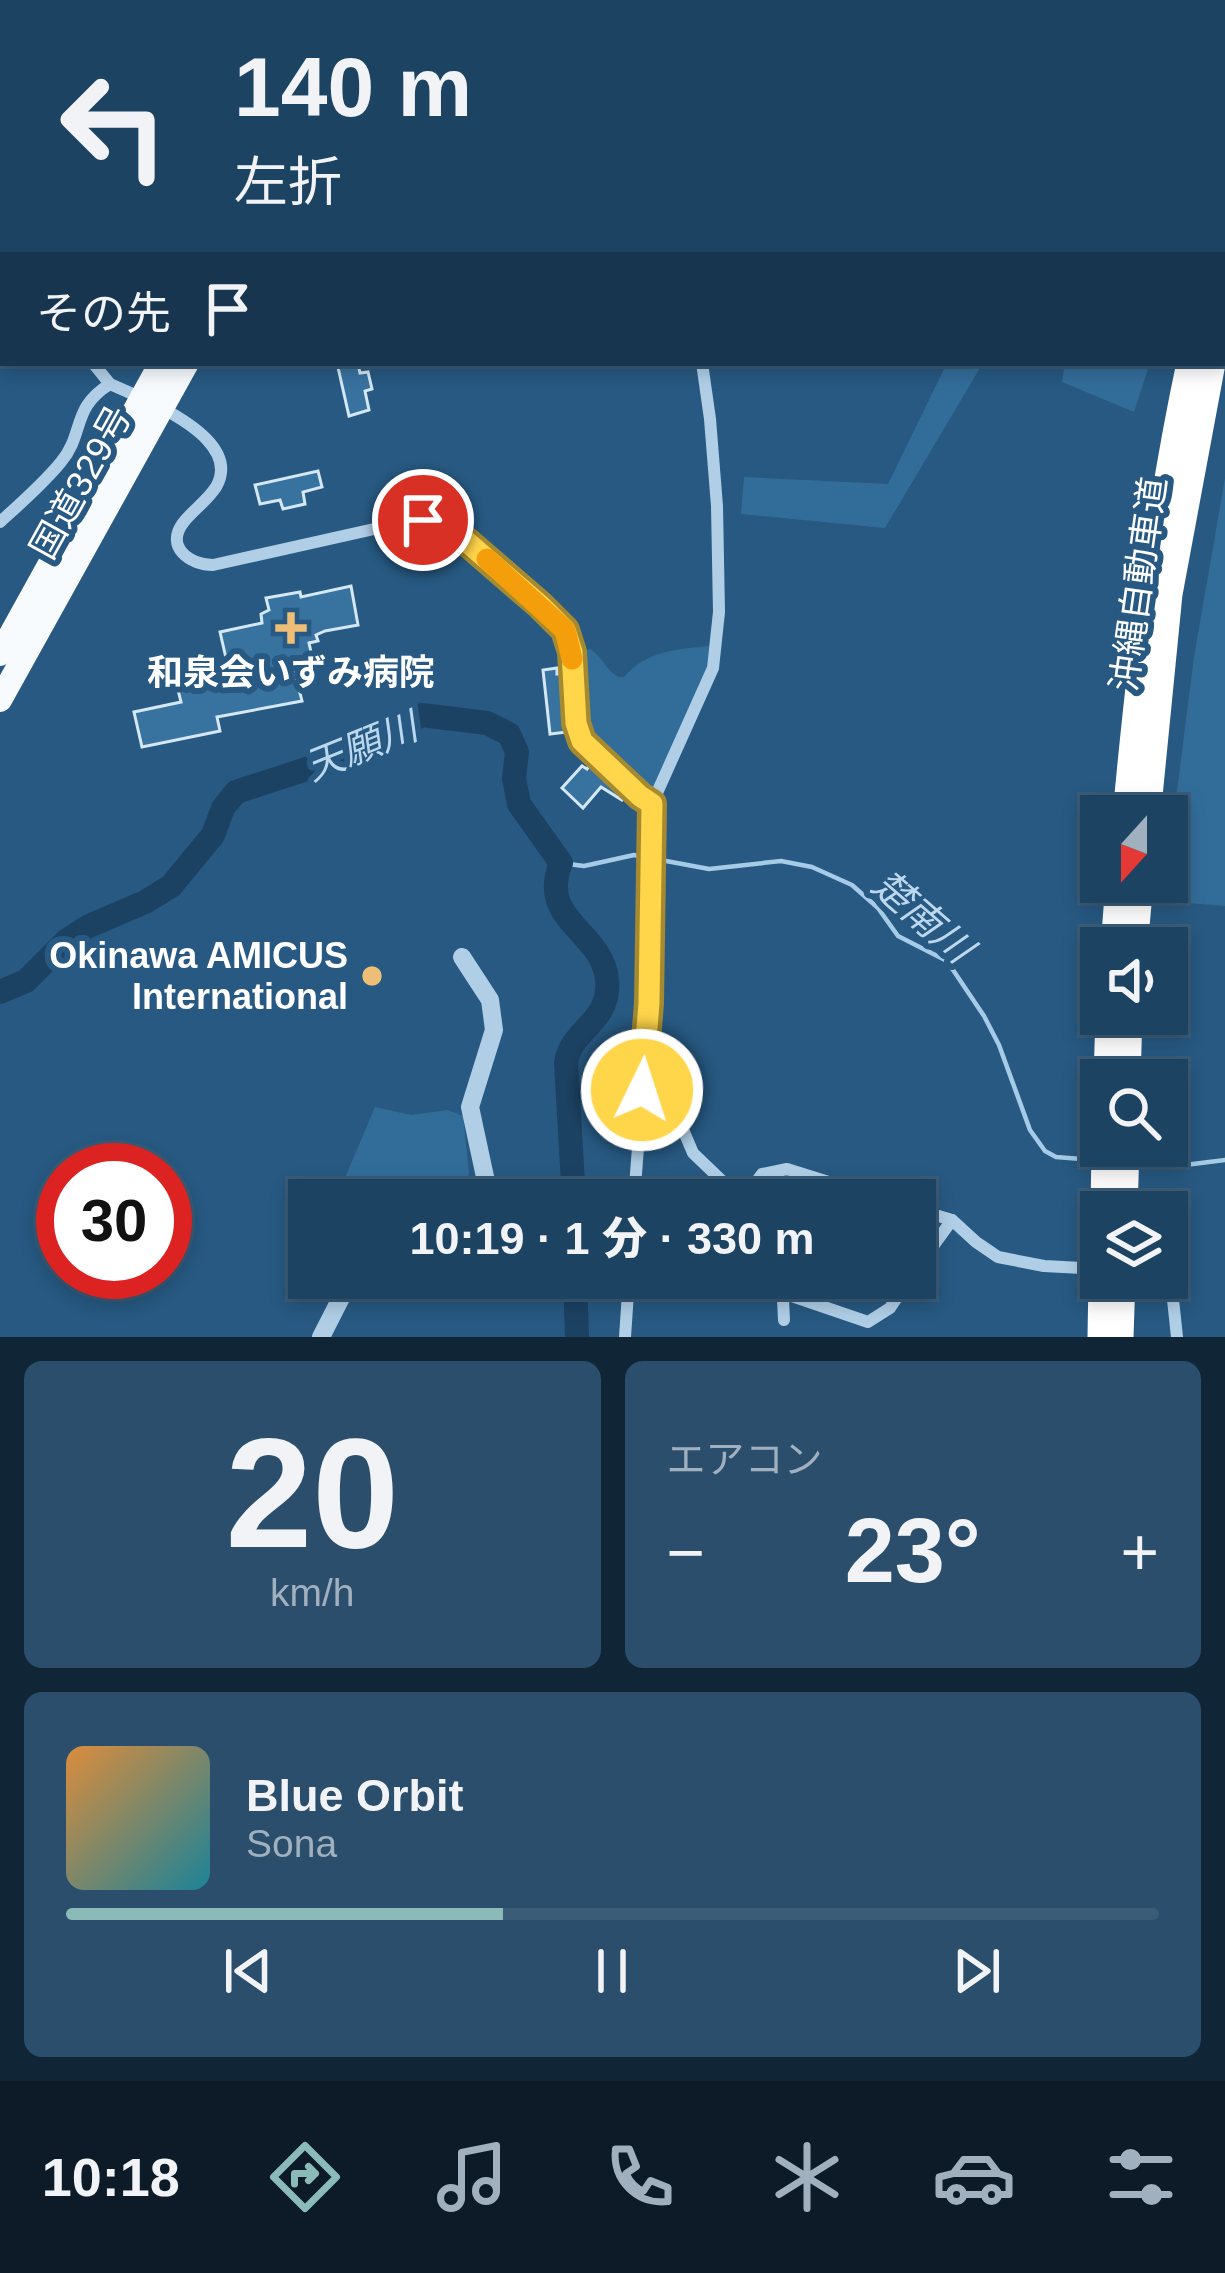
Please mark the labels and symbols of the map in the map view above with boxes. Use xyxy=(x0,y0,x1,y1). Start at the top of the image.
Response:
street label: 国道329号 xyxy=(22,399,139,566)
pin xyxy=(372,469,474,571)
street label: 沖縄自動車道 xyxy=(1103,474,1174,694)
marker: 和泉会いずみ病院 xyxy=(275,612,307,644)
place label: 和泉会いずみ病院 xyxy=(147,652,435,693)
water label: 天願川 xyxy=(299,703,427,788)
north arrow xyxy=(1080,795,1188,903)
water label: 楚南川 xyxy=(864,862,984,974)
place label: Okinawa AMICUS International xyxy=(49,935,348,1017)
marker: Okinawa AMICUS International xyxy=(359,963,385,989)
position arrow xyxy=(579,1027,705,1153)
speed limit sign: 30 xyxy=(36,1143,192,1299)

